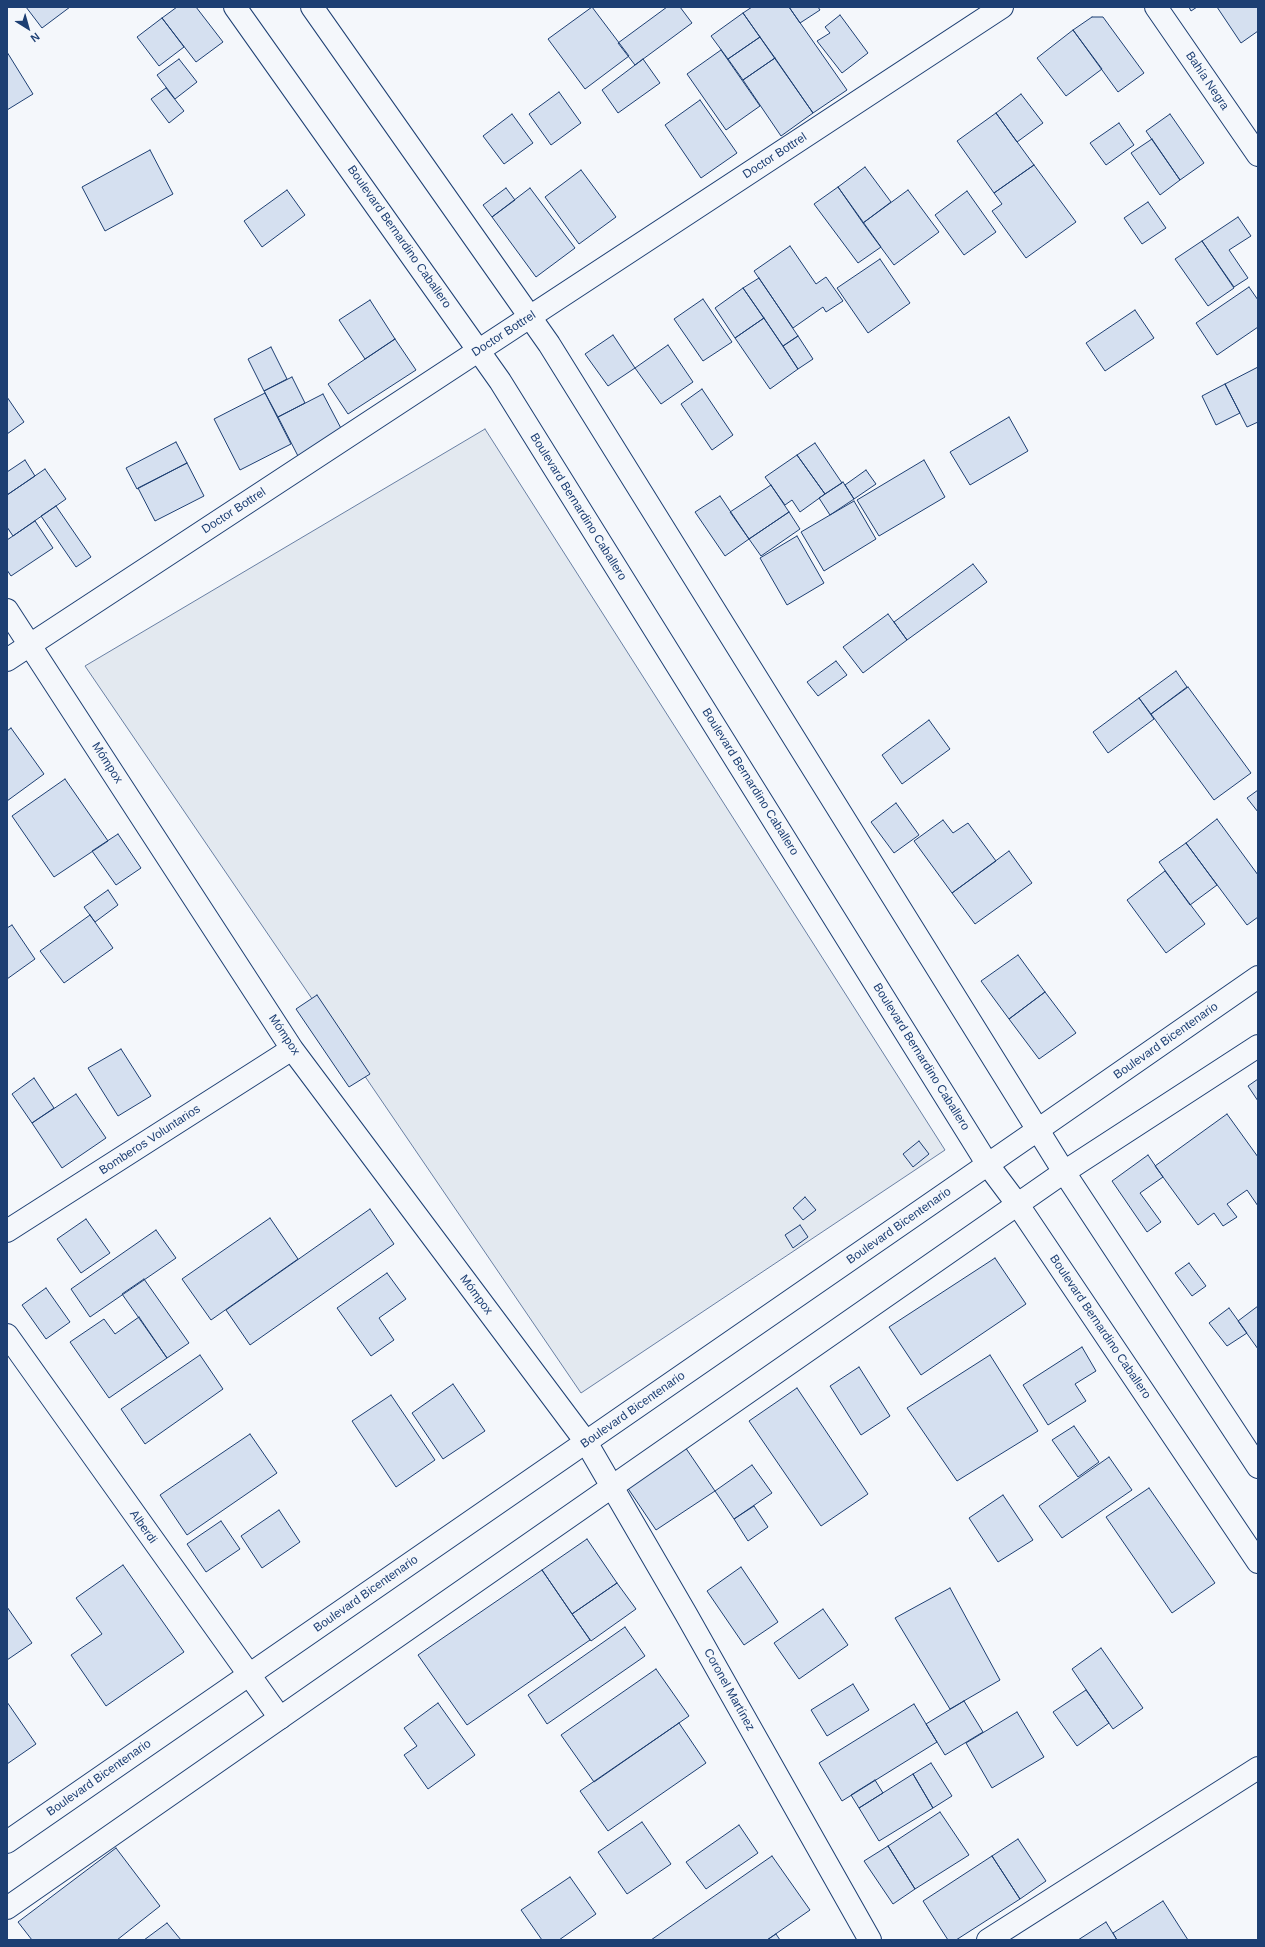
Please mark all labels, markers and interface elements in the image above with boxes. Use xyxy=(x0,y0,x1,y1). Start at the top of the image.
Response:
north arrow xyxy=(8,8,48,48)
text: N xyxy=(28,30,42,45)
street label: Bahía Negra xyxy=(1182,49,1232,113)
street label: Doctor Bottrel xyxy=(740,130,810,182)
street label: Boulevard Bernardino Caballero xyxy=(344,163,454,311)
street label: Doctor Bottrel xyxy=(469,308,539,360)
street label: Boulevard Bernardino Caballero xyxy=(527,431,629,583)
street label: Doctor Bottrel xyxy=(199,485,269,537)
street label: Boulevard Bernardino Caballero xyxy=(699,706,801,858)
street label: Mómpox xyxy=(88,740,126,786)
street label: Boulevard Bernardino Caballero xyxy=(870,981,972,1133)
street label: Boulevard Bicentenario xyxy=(1111,1000,1221,1082)
street label: Mómpox xyxy=(265,1012,303,1058)
street label: Bomberos Voluntarios xyxy=(97,1102,203,1178)
street label: Boulevard Bicentenario xyxy=(844,1185,954,1267)
street label: Boulevard Bernardino Caballero xyxy=(1046,1252,1154,1402)
street label: Mómpox xyxy=(456,1272,496,1318)
street label: Boulevard Bicentenario xyxy=(578,1369,688,1451)
street label: Alberdi xyxy=(126,1508,160,1546)
street label: Boulevard Bicentenario xyxy=(311,1553,421,1635)
street label: Coronel Martínez xyxy=(700,1646,758,1734)
street label: Boulevard Bicentenario xyxy=(44,1737,154,1819)

